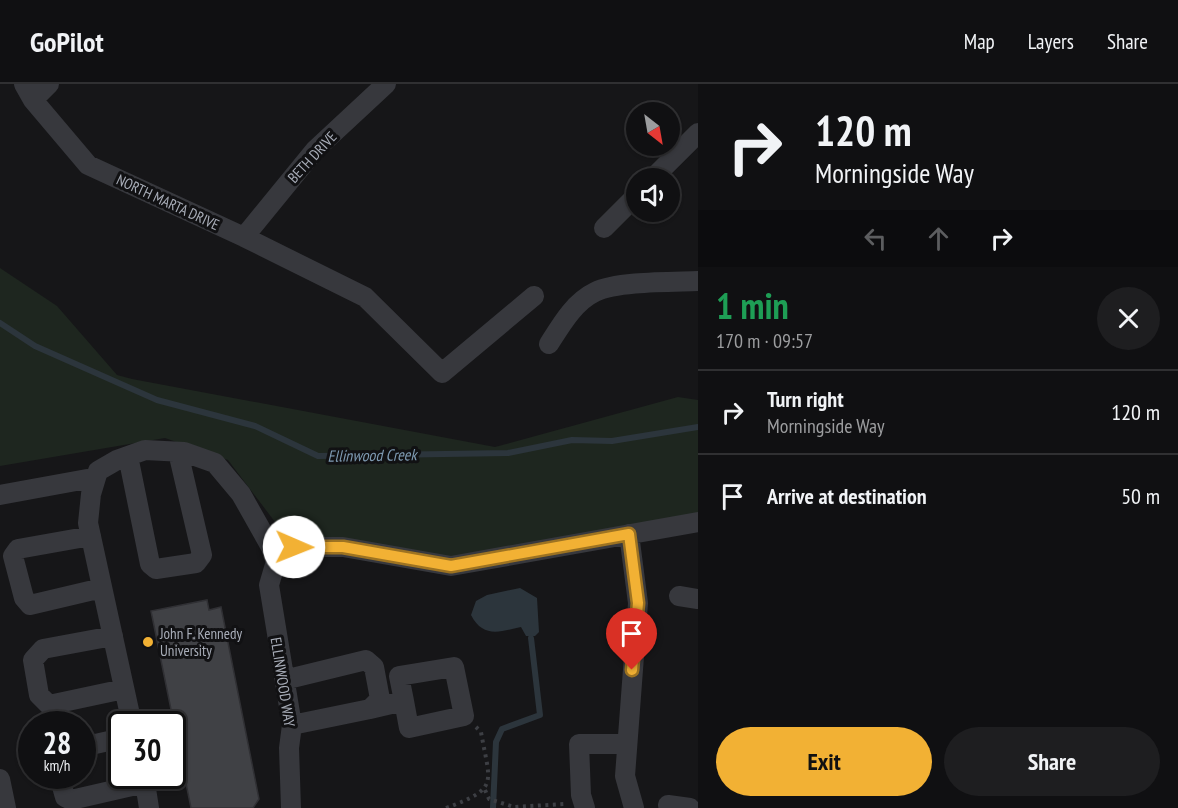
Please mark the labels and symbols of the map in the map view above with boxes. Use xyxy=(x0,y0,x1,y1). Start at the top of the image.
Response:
north arrow xyxy=(626,102,680,156)
street label: BETH DRIVE xyxy=(283,127,341,187)
street label: NORTH MARTA DRIVE xyxy=(113,170,223,234)
water label: Ellinwood Creek xyxy=(327,444,418,466)
position arrow xyxy=(262,515,326,579)
pin xyxy=(606,608,657,670)
place label: John F. Kennedy University xyxy=(159,624,242,660)
marker: John F. Kennedy University xyxy=(141,635,155,649)
street label: ELLINWOOD WAY xyxy=(267,636,299,728)
speed limit sign: 30 xyxy=(108,711,186,789)

